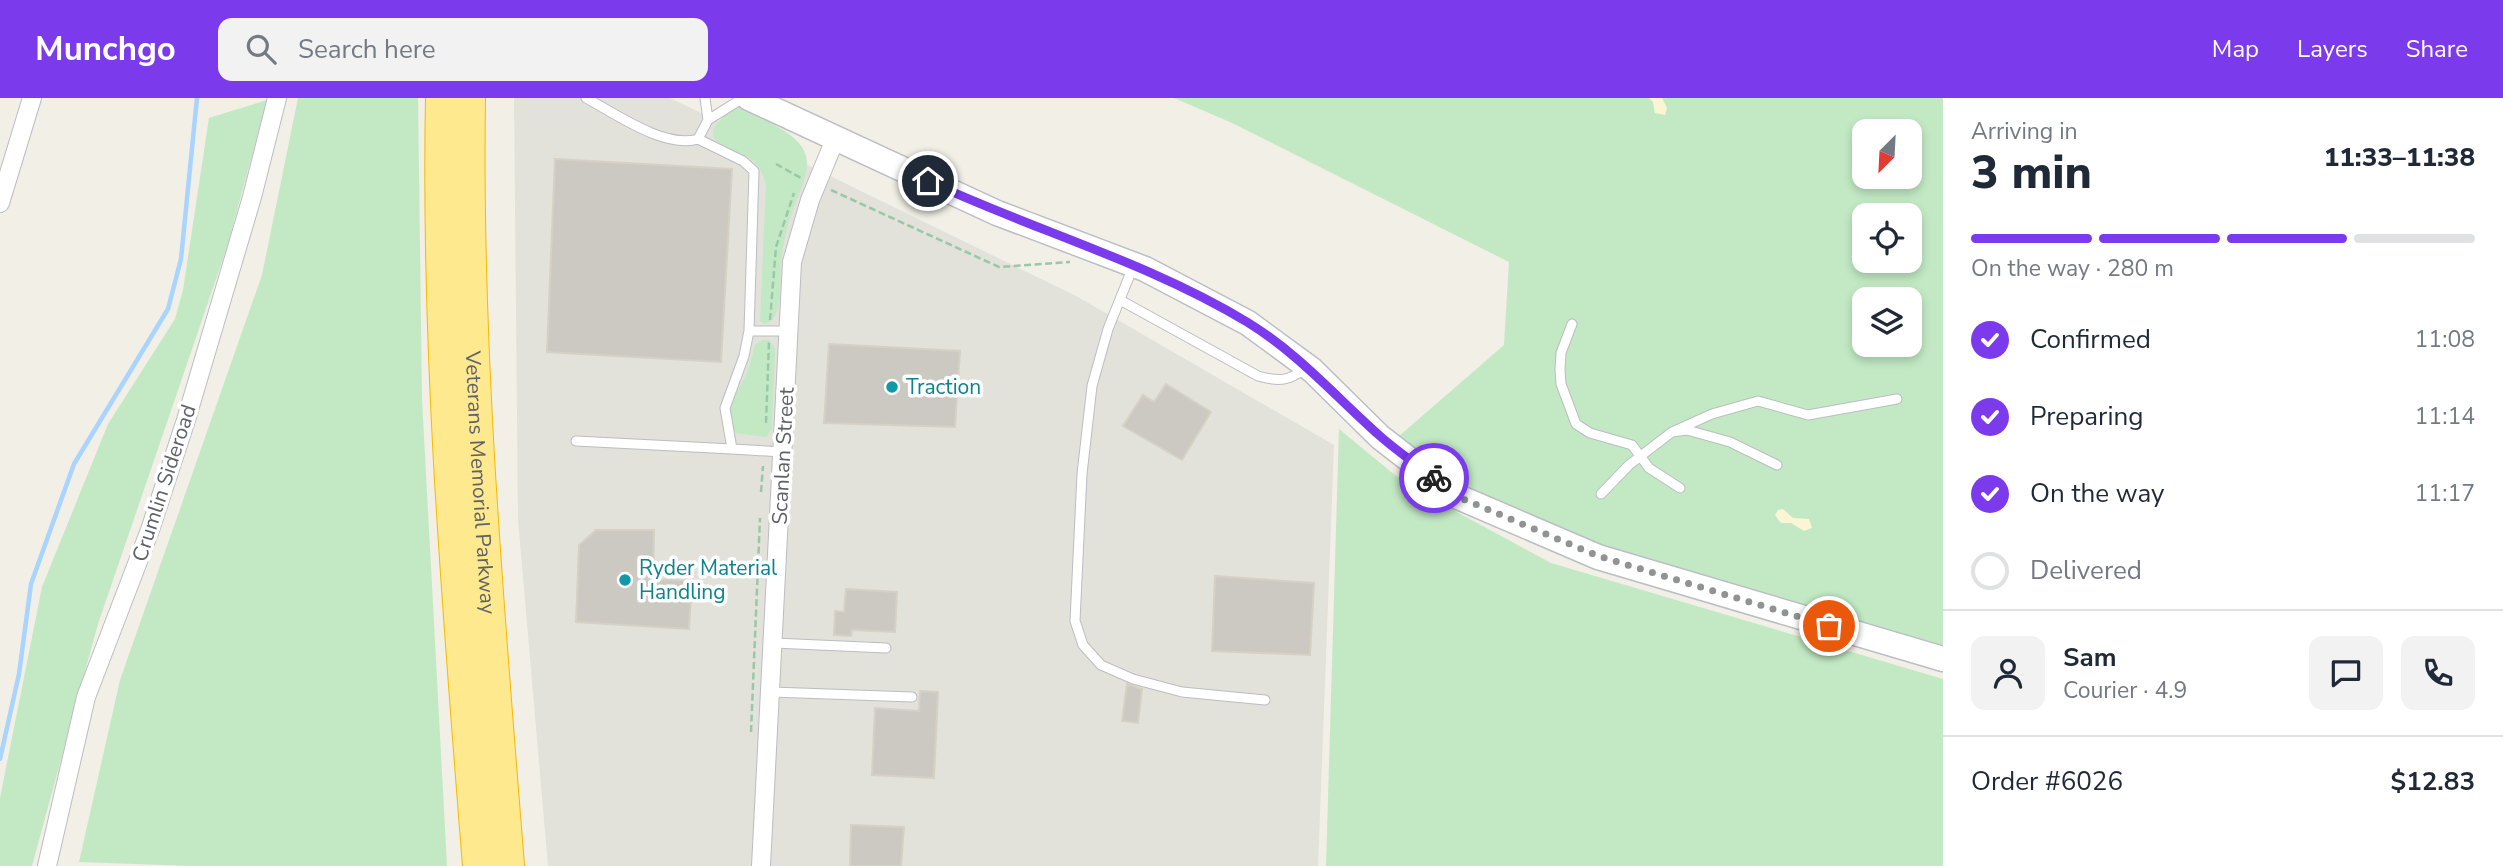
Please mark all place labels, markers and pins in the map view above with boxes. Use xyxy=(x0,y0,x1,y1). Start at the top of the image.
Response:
pin xyxy=(898,151,958,211)
place label: Traction xyxy=(906,373,981,401)
marker: Traction xyxy=(884,379,900,395)
place label: Ryder Material Handling xyxy=(639,554,778,606)
marker: Ryder Material Handling xyxy=(617,572,633,588)
pin xyxy=(1799,596,1859,656)

